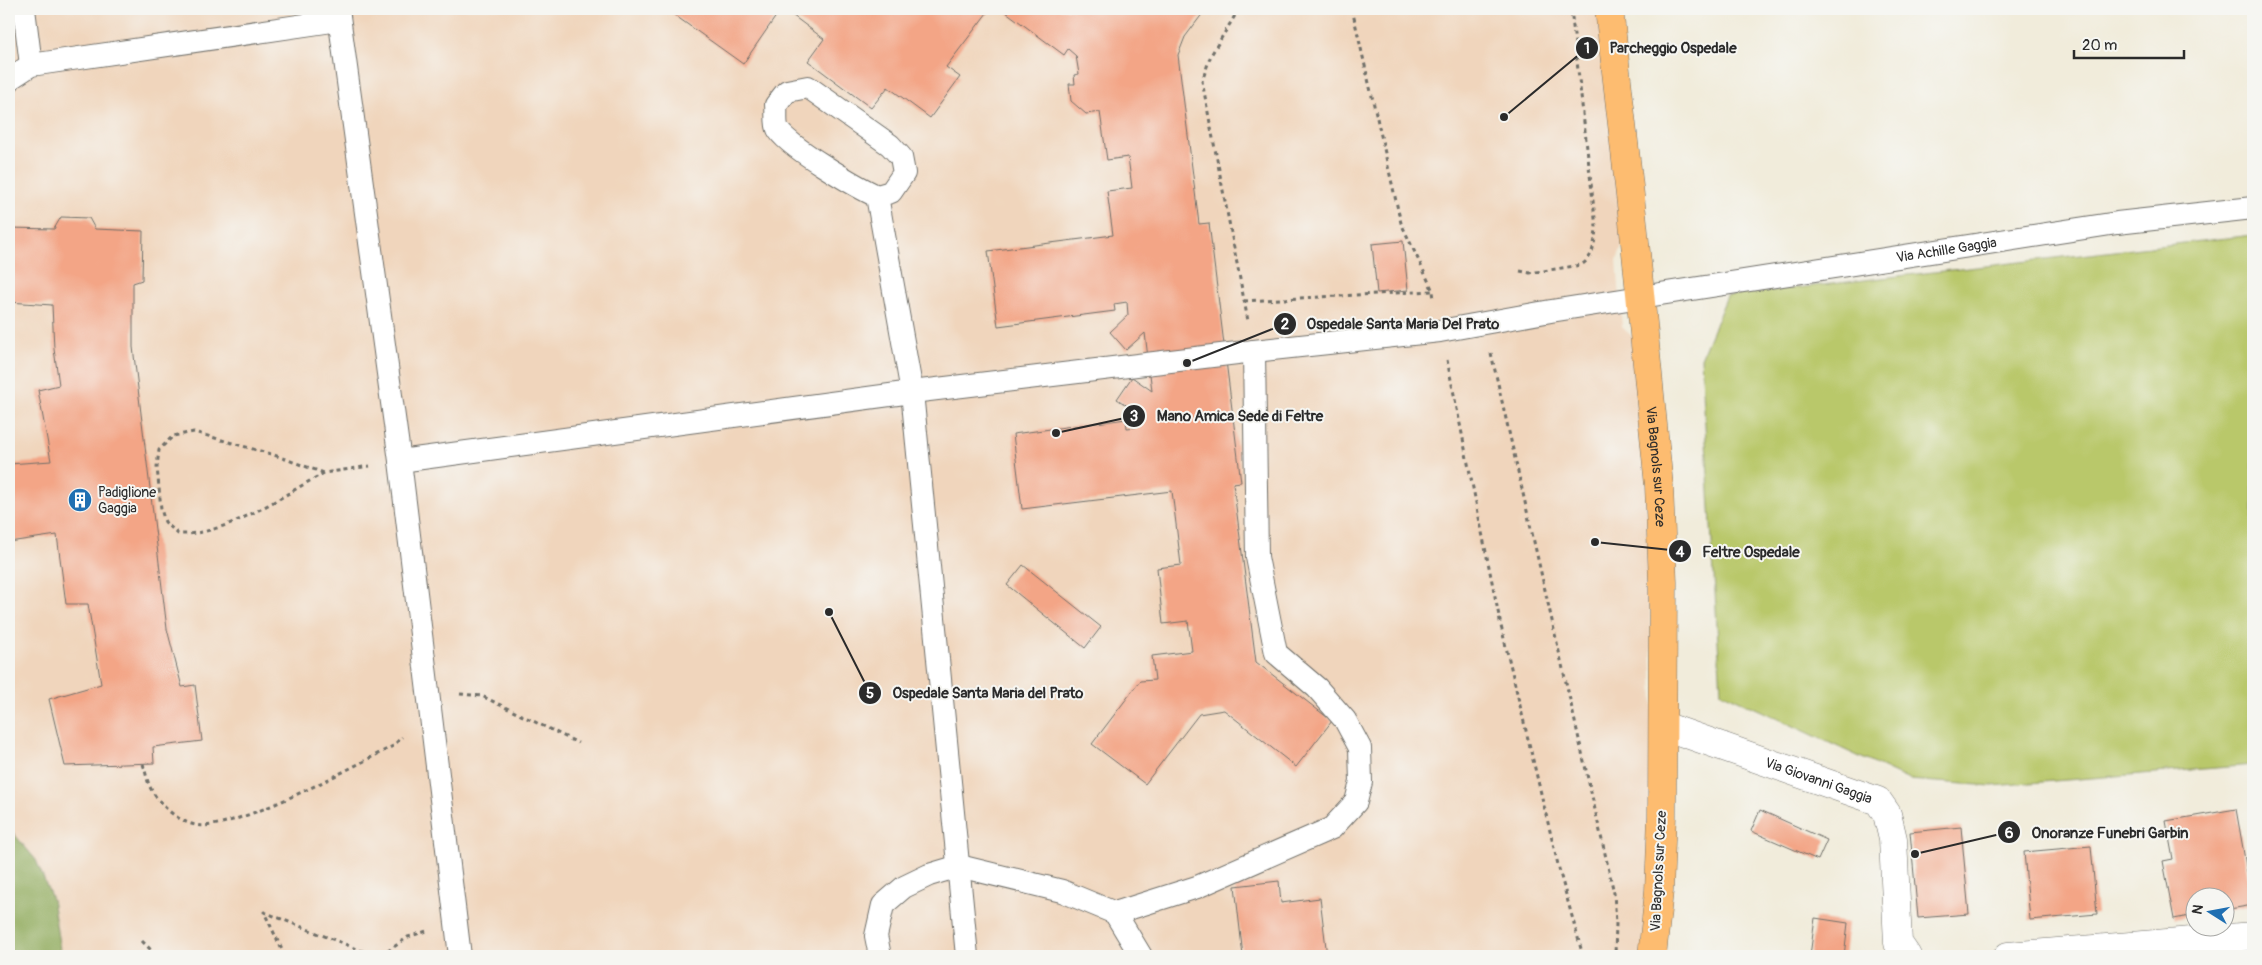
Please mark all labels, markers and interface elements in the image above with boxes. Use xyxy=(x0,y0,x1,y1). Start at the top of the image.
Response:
scale bar xyxy=(2074,28,2184,60)
callout: Parcheggio Ospedale xyxy=(1575,33,1747,63)
text: 20 m xyxy=(2082,36,2117,55)
text: 1 xyxy=(1584,39,1590,58)
text: Parcheggio Ospedale xyxy=(1609,39,1737,58)
street label: Via Achille Gaggia xyxy=(1895,234,1998,266)
callout: Ospedale Santa Maria Del Prato xyxy=(1272,309,1510,339)
text: 2 xyxy=(1281,315,1289,334)
text: Ospedale Santa Maria Del Prato xyxy=(1307,315,1499,334)
callout: Mano Amica Sede di Feltre xyxy=(1122,401,1333,431)
street label: Via Bagnols sur Ceze xyxy=(1642,405,1669,527)
text: 3 xyxy=(1130,407,1138,426)
text: Mano Amica Sede di Feltre xyxy=(1157,407,1324,426)
place label: Padiglione Gaggia xyxy=(98,484,156,517)
building icon: Padiglione Gaggia xyxy=(67,487,93,513)
callout: Feltre Ospedale xyxy=(1668,536,1810,566)
text: 4 xyxy=(1676,543,1685,562)
text: Feltre Ospedale xyxy=(1702,543,1800,562)
callout: Ospedale Santa Maria del Prato xyxy=(857,678,1093,708)
text: 5 xyxy=(866,684,874,703)
text: Ospedale Santa Maria del Prato xyxy=(893,684,1083,703)
street label: Via Giovanni Gaggia xyxy=(1763,754,1875,807)
street label: Via Bagnols sur Ceze xyxy=(1647,810,1670,932)
callout: Onoranze Funebri Garbin xyxy=(1997,817,2199,847)
text: 6 xyxy=(2005,824,2014,843)
text: Onoranze Funebri Garbin xyxy=(2032,824,2189,843)
north arrow xyxy=(2184,888,2234,938)
text: N xyxy=(2188,903,2207,916)

